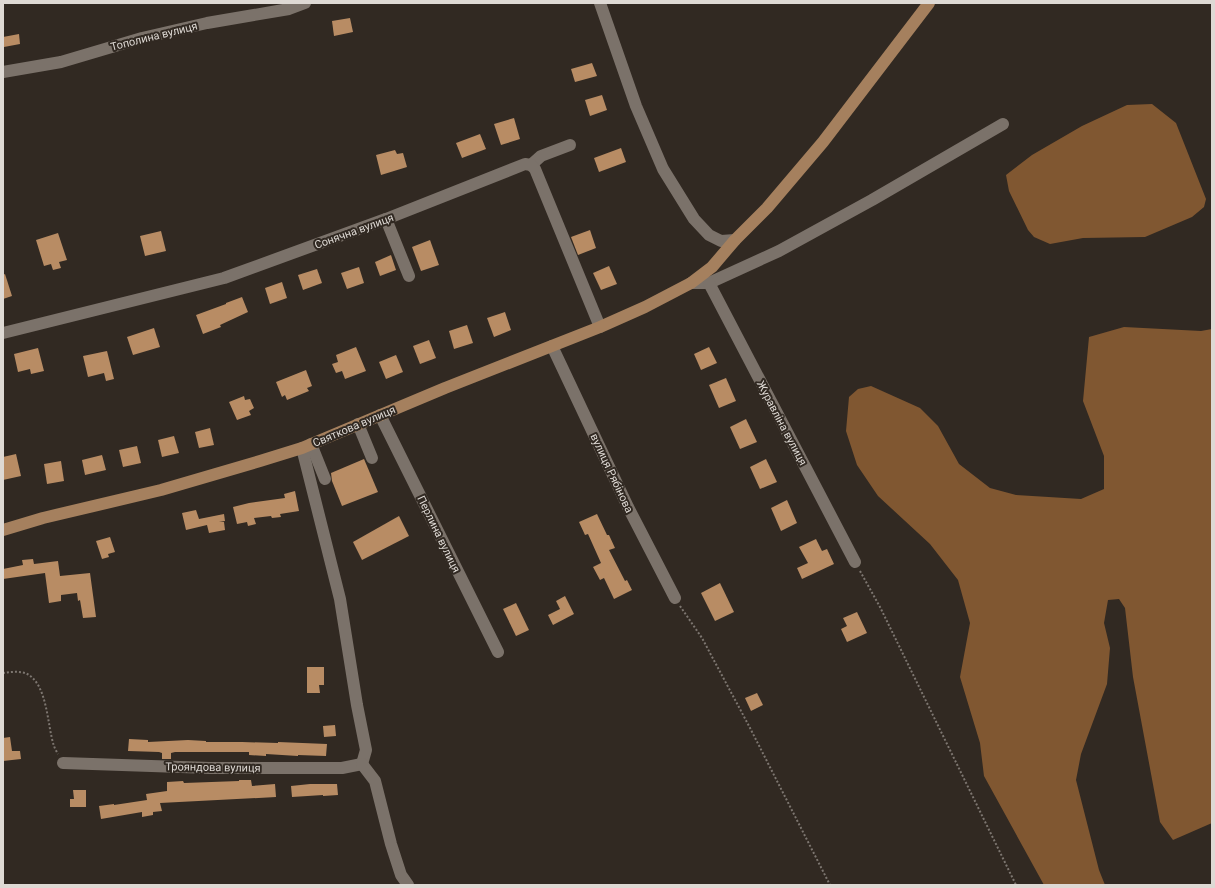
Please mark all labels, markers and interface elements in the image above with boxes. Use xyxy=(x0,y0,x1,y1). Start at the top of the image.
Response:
street label: Тополина вулиця xyxy=(109,19,199,54)
street label: Сонячна вулиця xyxy=(313,211,396,252)
street label: Журавліна вулиця xyxy=(754,379,809,468)
street label: Святкова вулиця xyxy=(311,403,397,450)
street label: вулиця Рябінова xyxy=(588,432,636,515)
street label: Перлина вулиця xyxy=(414,494,463,575)
street label: Трояндова вулиця xyxy=(165,760,261,775)

